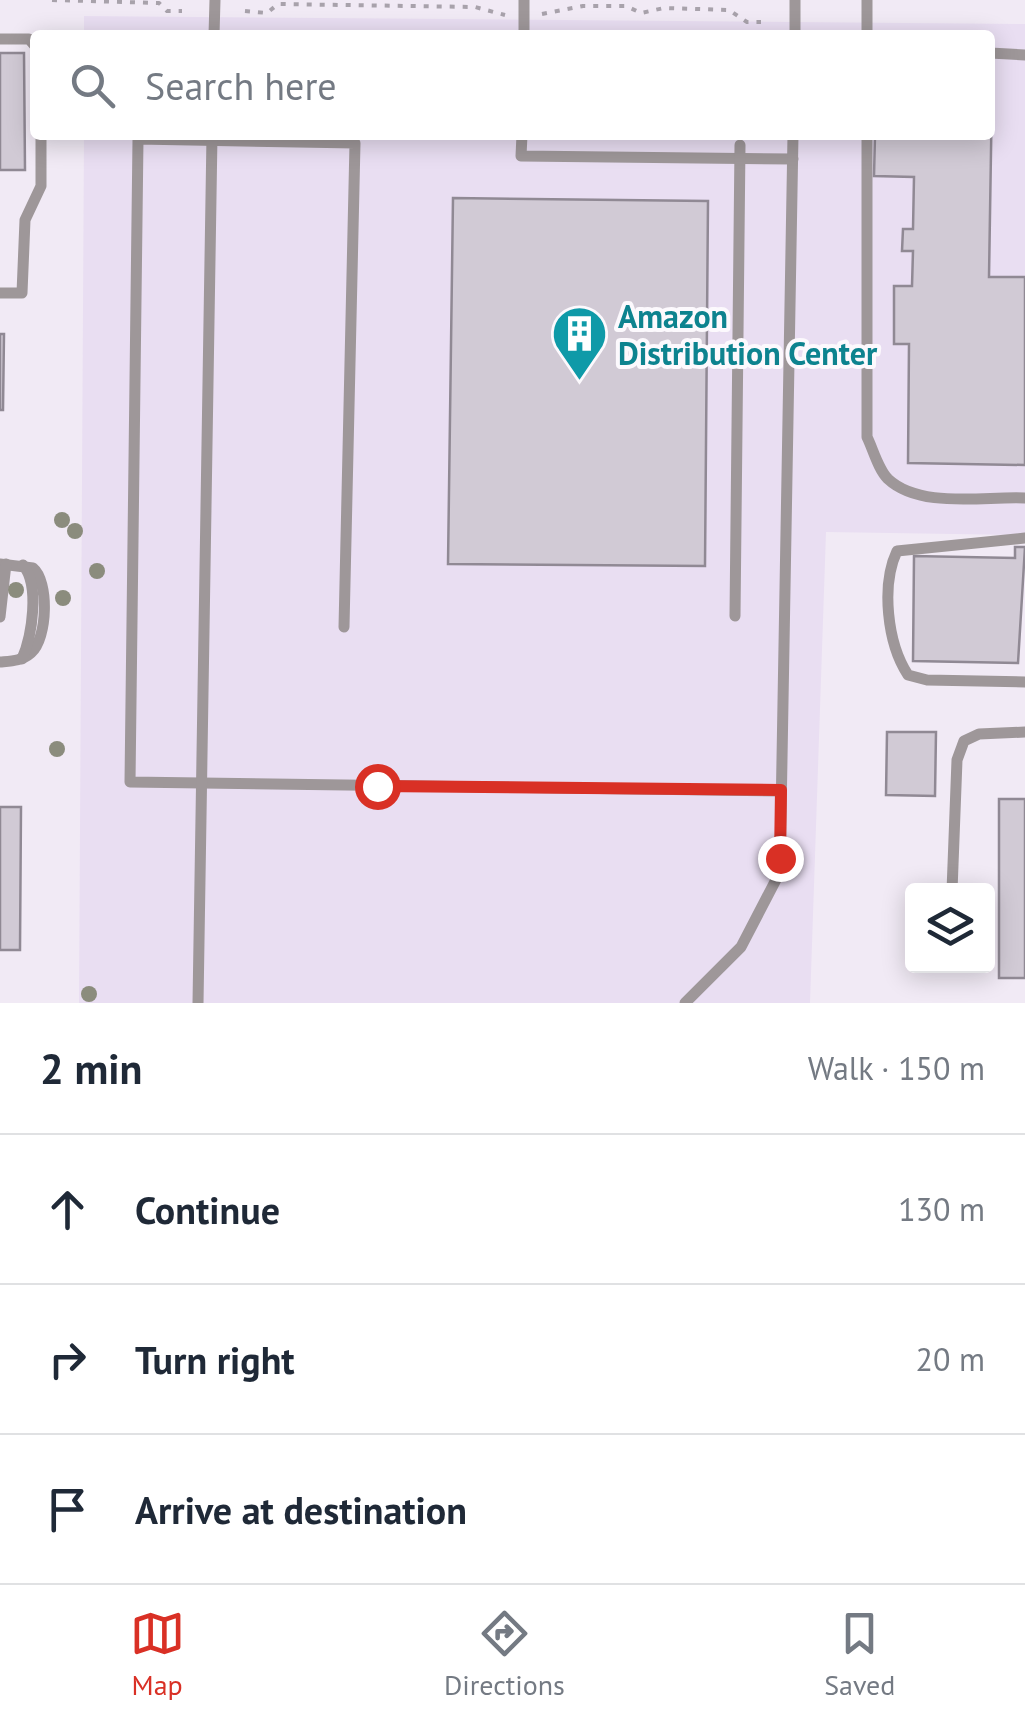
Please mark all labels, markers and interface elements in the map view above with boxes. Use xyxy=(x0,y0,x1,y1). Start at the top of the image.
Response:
search box xyxy=(30,30,995,140)
icon: search xyxy=(65,58,120,113)
text: Search here xyxy=(145,61,337,110)
place label: Amazon Distribution Center xyxy=(618,295,878,374)
building icon: Amazon Distribution Center xyxy=(549,304,609,383)
route start xyxy=(355,764,401,810)
route end xyxy=(758,836,804,882)
map controls xyxy=(905,883,995,973)
button: layers xyxy=(905,883,995,973)
text: 2 min xyxy=(40,1041,142,1096)
text: Walk · 150 m xyxy=(808,1047,985,1089)
icon: ahead xyxy=(40,1182,95,1237)
text: Continue xyxy=(135,1185,280,1234)
text: 130 m xyxy=(898,1188,985,1230)
icon: right xyxy=(40,1332,95,1387)
text: Turn right xyxy=(135,1335,295,1384)
text: 20 m xyxy=(916,1338,985,1380)
icon: arrive xyxy=(40,1482,95,1537)
text: Arrive at destination xyxy=(135,1485,467,1534)
tab: Map xyxy=(130,1606,185,1703)
tab: Directions xyxy=(444,1606,565,1703)
tab: Saved xyxy=(824,1606,895,1703)

